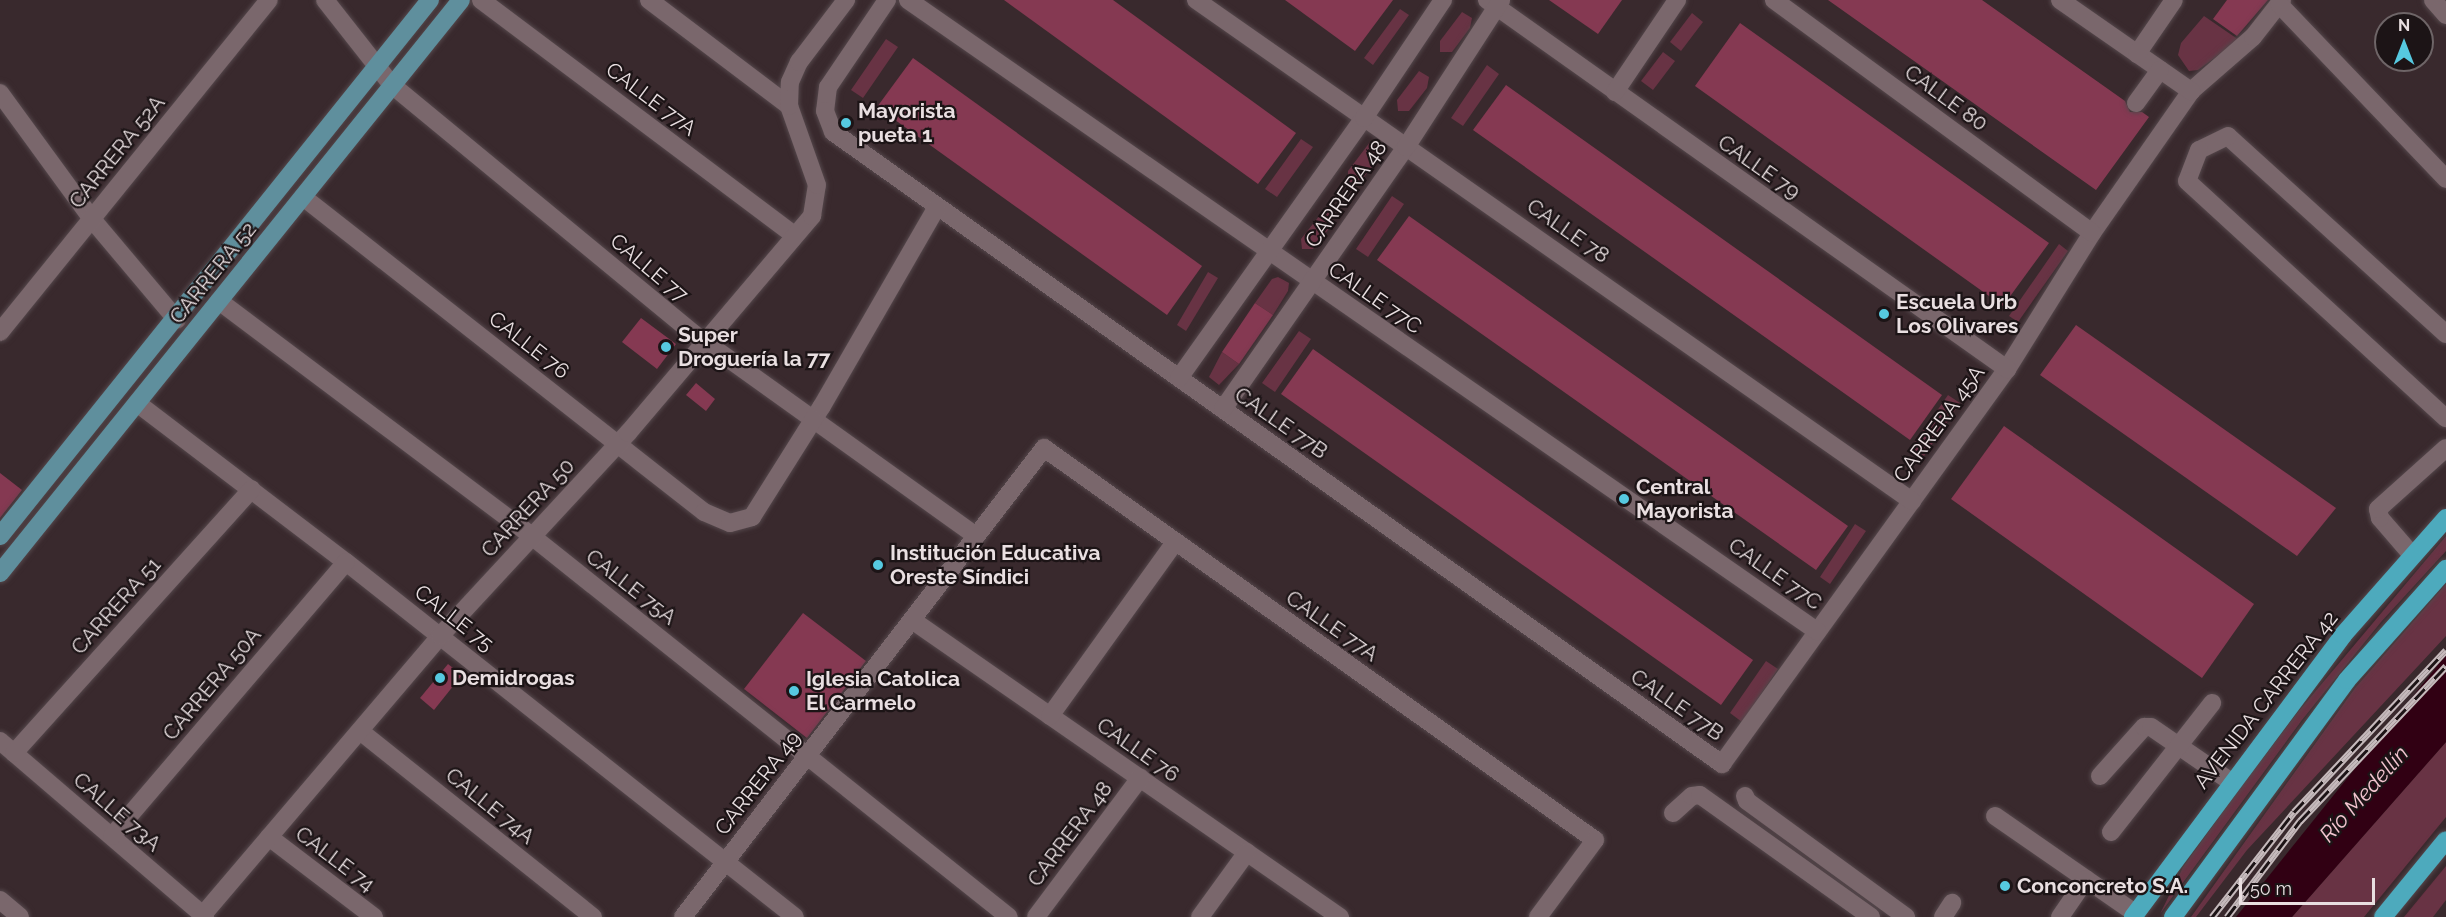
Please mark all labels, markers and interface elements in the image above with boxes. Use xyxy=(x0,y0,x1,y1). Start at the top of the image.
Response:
north arrow xyxy=(2374,12,2434,72)
text: N xyxy=(2398,16,2410,35)
street label: CALLE 77A xyxy=(601,57,701,141)
street label: CALLE 80 xyxy=(1900,59,1992,137)
street label: CARRERA 52A xyxy=(64,90,170,214)
place label: Mayorista pueta 1 xyxy=(858,98,955,148)
marker: Mayorista pueta 1 xyxy=(839,116,853,130)
street label: CALLE 79 xyxy=(1713,130,1805,204)
street label: CARRERA 48 xyxy=(1300,135,1392,253)
street label: CALLE 78 xyxy=(1522,194,1614,268)
street label: CARRERA 52 xyxy=(164,217,262,329)
street label: CALLE 77 xyxy=(605,228,693,308)
street label: CALLE 77C xyxy=(1324,257,1426,339)
place label: Escuela Urb Los Olivares xyxy=(1896,289,2018,339)
street label: CALLE 76 xyxy=(484,306,574,384)
marker: Escuela Urb Los Olivares xyxy=(1877,307,1891,321)
place label: Super Droguería la 77 xyxy=(678,322,831,372)
marker: Super Droguería la 77 xyxy=(659,340,673,354)
street label: CARRERA 45A xyxy=(1888,360,1990,488)
street label: CALLE 77B xyxy=(1230,382,1332,464)
street label: CARRERA 50 xyxy=(476,453,580,563)
place label: Central Mayorista xyxy=(1636,474,1733,524)
marker: Central Mayorista xyxy=(1617,492,1631,506)
street label: CALLE 77C xyxy=(1724,533,1826,615)
place label: Institución Educativa Oreste Síndici xyxy=(890,540,1101,590)
street label: CALLE 75A xyxy=(581,544,681,630)
street label: CARRERA 51 xyxy=(66,552,166,660)
marker: Institución Educativa Oreste Síndici xyxy=(871,558,885,572)
street label: CALLE 75 xyxy=(409,579,499,657)
street label: CALLE 77A xyxy=(1281,585,1383,667)
street label: AVENIDA CARRERA 42 xyxy=(2188,606,2344,794)
street label: CARRERA 50A xyxy=(157,622,267,746)
street label: CALLE 77B xyxy=(1626,664,1728,746)
place label: Demidrogas xyxy=(452,665,575,691)
place label: Iglesia Catolica El Carmelo xyxy=(806,666,960,716)
marker: Demidrogas xyxy=(433,671,447,685)
marker: Iglesia Catolica El Carmelo xyxy=(787,684,801,698)
street label: CALLE 76 xyxy=(1092,712,1184,788)
street label: CARRERA 49 xyxy=(709,726,807,840)
water label: Río Medellín xyxy=(2314,741,2414,847)
street label: CALLE 74A xyxy=(441,763,539,849)
street label: CALLE 73A xyxy=(68,767,166,857)
street label: CARRERA 48 xyxy=(1022,776,1118,892)
street label: CALLE 74 xyxy=(290,821,380,897)
scale bar xyxy=(2242,866,2378,904)
place label: Conconcreto S.A. xyxy=(2017,873,2188,899)
text: 50 m xyxy=(2250,878,2292,899)
marker: Conconcreto S.A. xyxy=(1998,879,2012,893)

